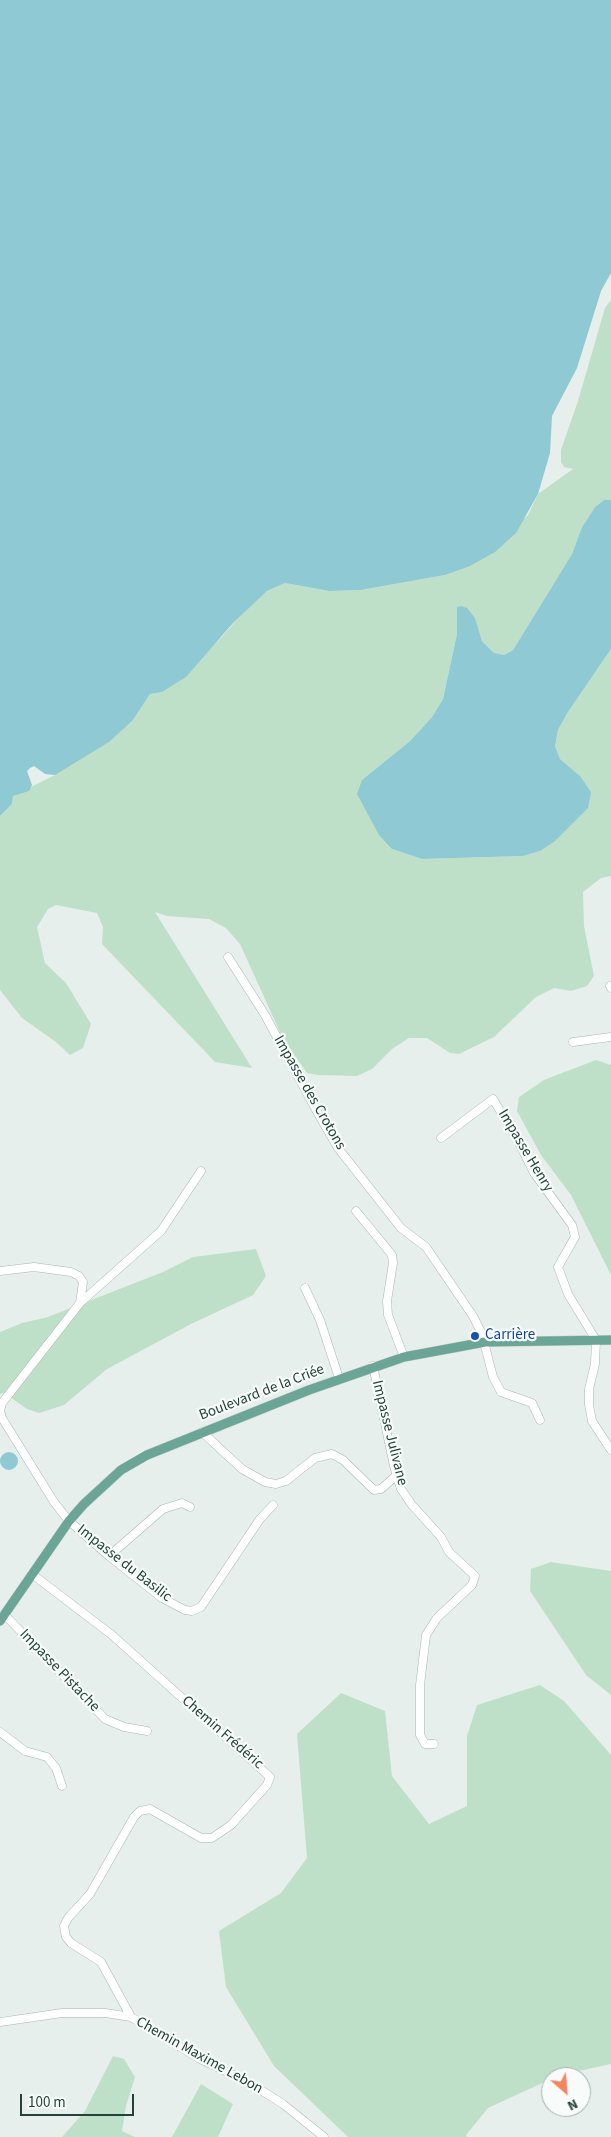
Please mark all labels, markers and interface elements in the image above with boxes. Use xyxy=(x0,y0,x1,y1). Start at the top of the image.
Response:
street label: Impasse des Crotons xyxy=(269,1033,349,1153)
street label: Impasse Henry xyxy=(493,1106,557,1196)
place label: Carrière xyxy=(485,1327,535,1345)
marker: Carrière xyxy=(469,1330,481,1342)
street label: Boulevard de la Criée xyxy=(197,1361,327,1425)
street label: Impasse Julivane xyxy=(367,1379,411,1487)
street label: Impasse du Basilic xyxy=(73,1521,175,1607)
street label: Impasse Pistache xyxy=(15,1626,103,1716)
street label: Chemin Frédéric xyxy=(177,1693,267,1773)
street label: Chemin Maxime Lebon xyxy=(132,2014,266,2098)
north arrow xyxy=(541,2067,591,2117)
scale bar xyxy=(22,2084,136,2116)
text: 100 m xyxy=(28,2092,66,2113)
text: N xyxy=(564,2093,581,2115)

